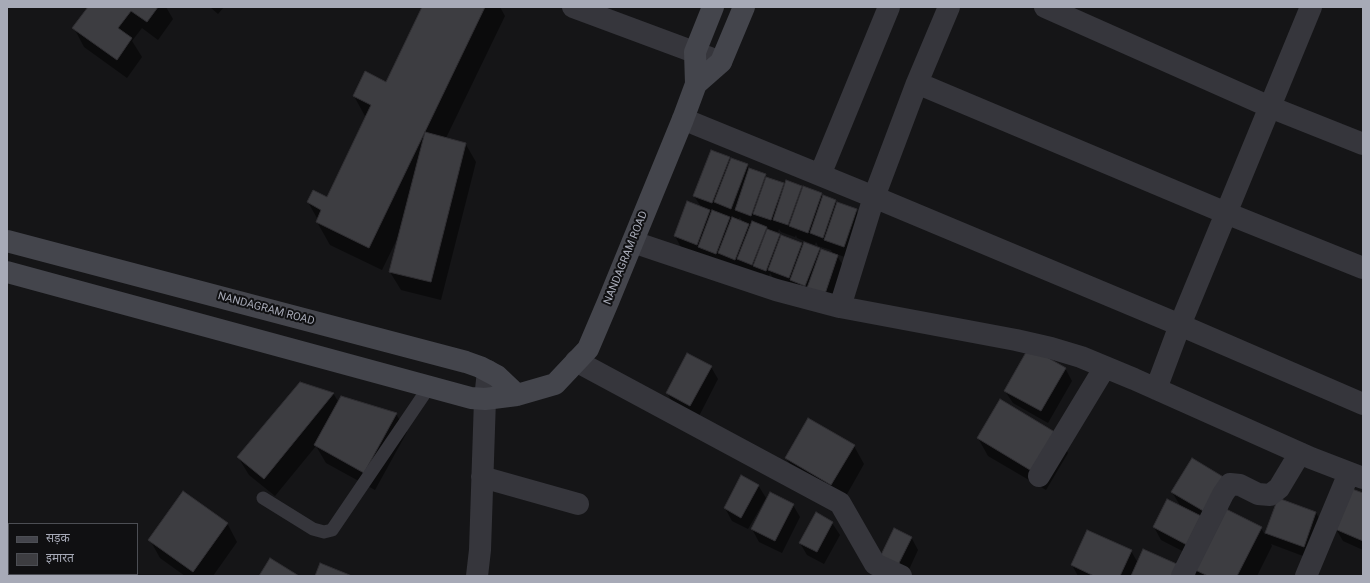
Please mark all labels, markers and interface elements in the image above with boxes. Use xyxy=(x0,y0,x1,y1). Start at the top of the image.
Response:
street label: NANDAGRAM ROAD xyxy=(601,209,651,307)
street label: NANDAGRAM ROAD xyxy=(216,290,316,328)
legend xyxy=(8,523,138,575)
text: सड़क xyxy=(46,531,70,545)
text: इमारत xyxy=(46,551,74,565)

